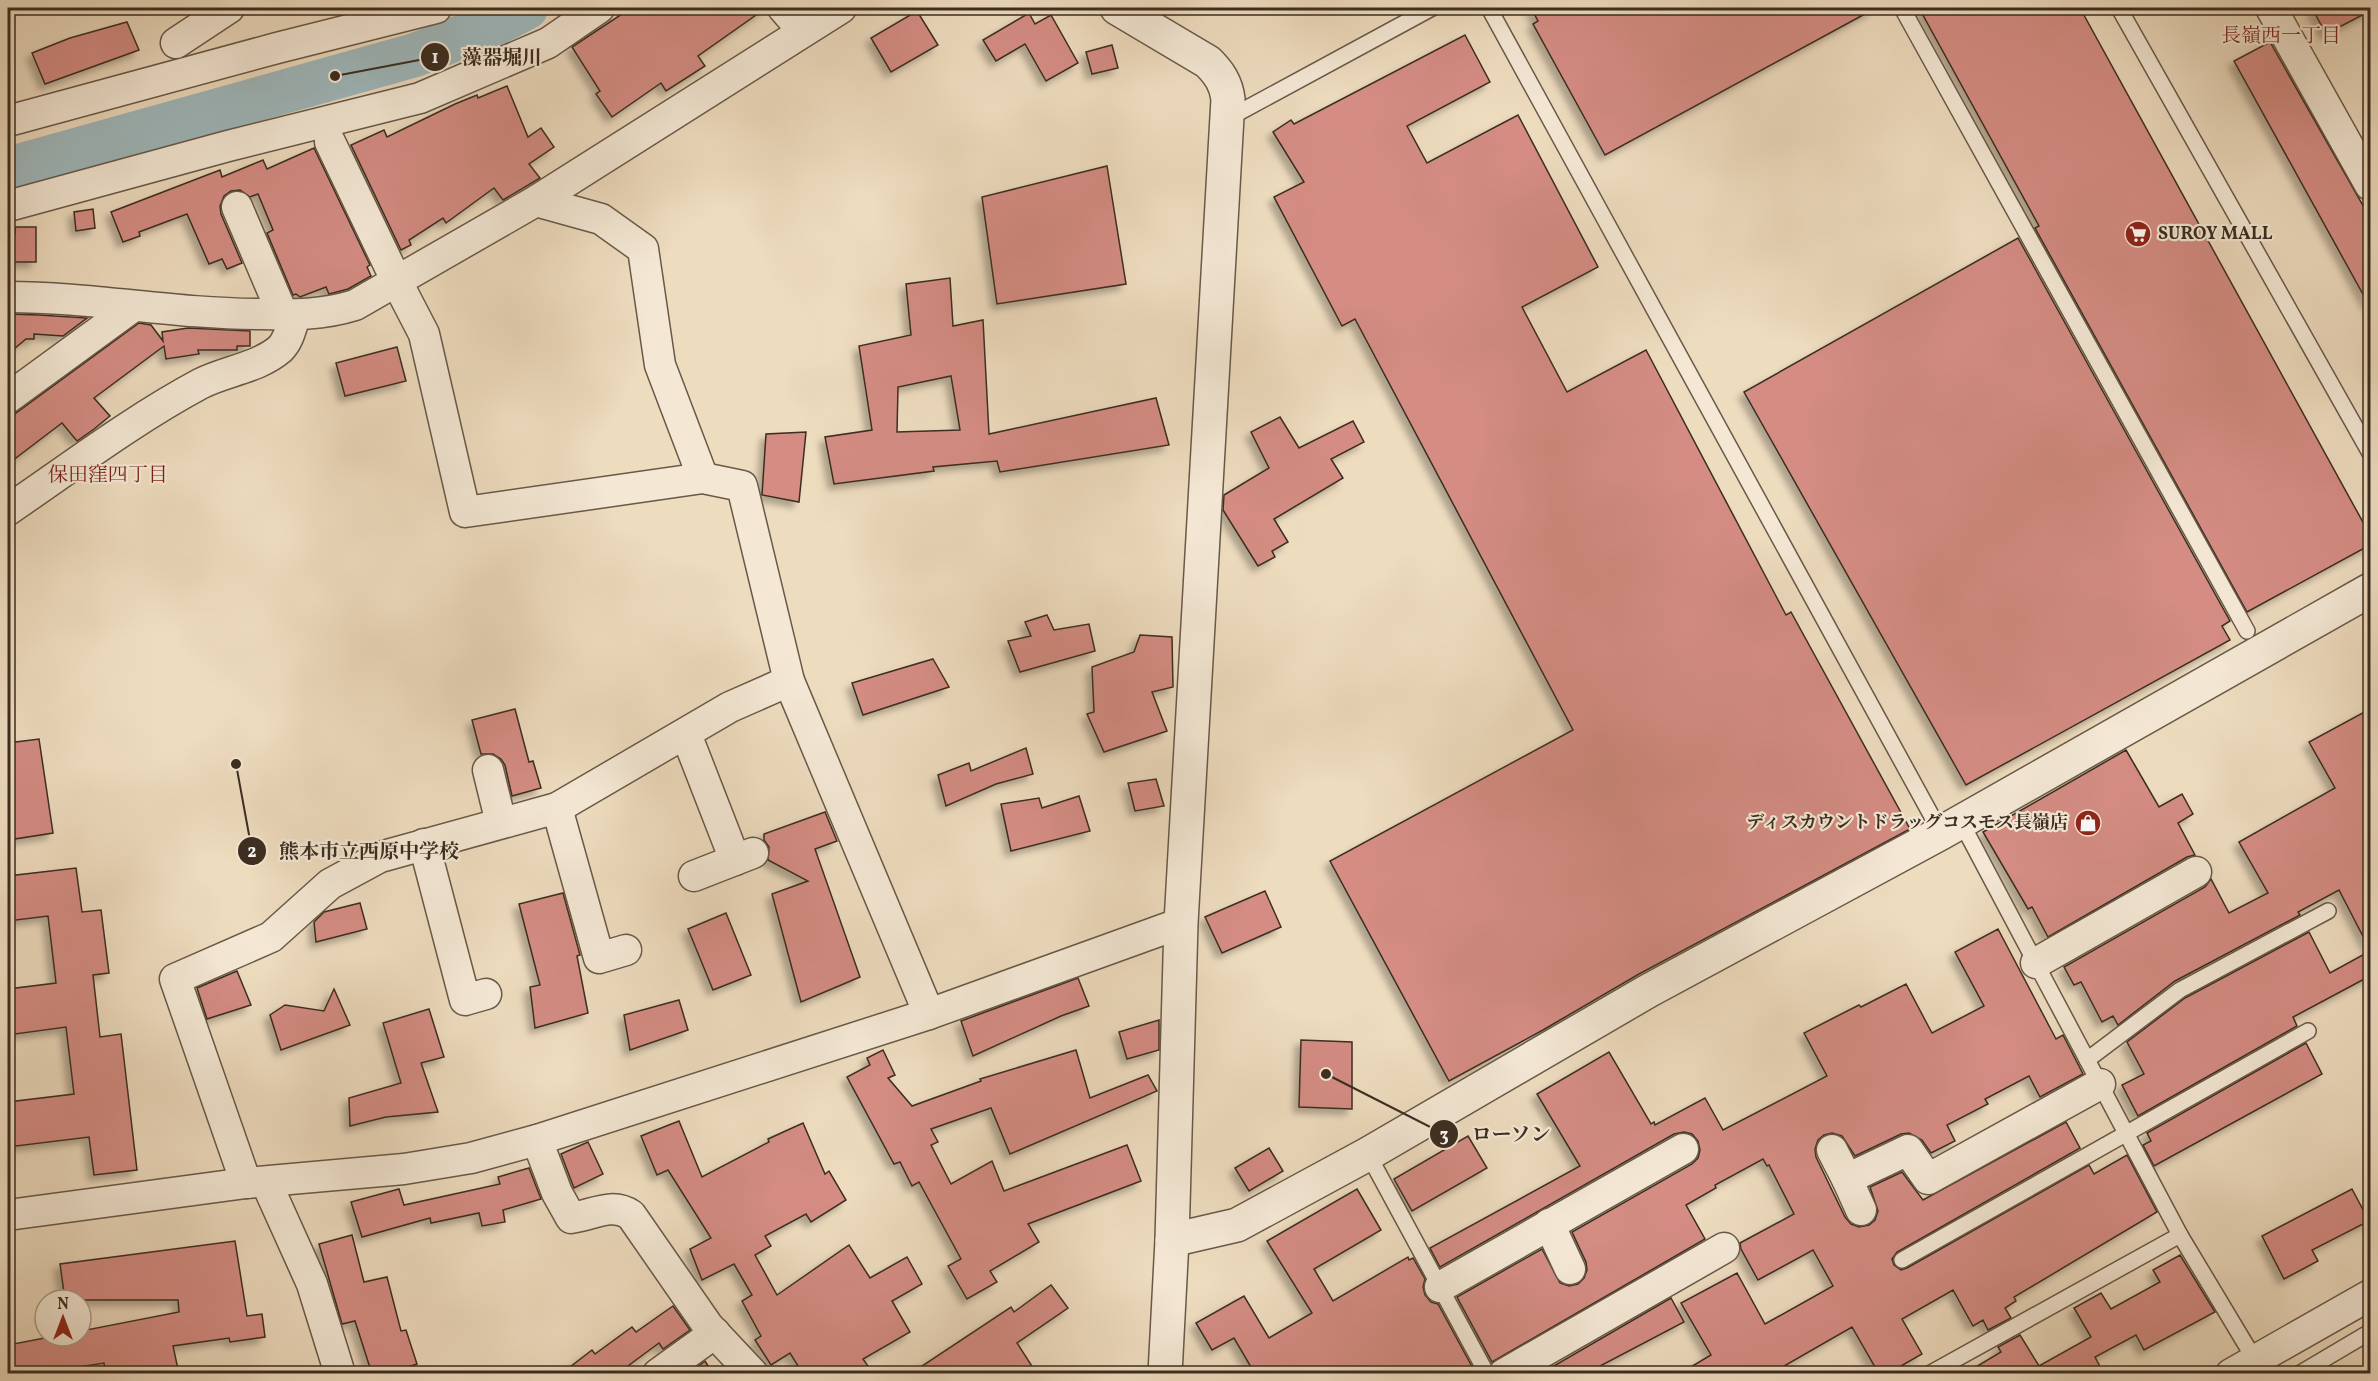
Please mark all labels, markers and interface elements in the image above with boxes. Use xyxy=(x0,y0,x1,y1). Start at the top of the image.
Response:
district label: 長嶺西一丁目 xyxy=(2221,23,2341,51)
callout: 藻器堀川 xyxy=(420,38,554,76)
text: 藻器堀川 xyxy=(462,45,542,73)
text: 1 xyxy=(431,46,439,71)
supermarket icon: SUROY MALL xyxy=(2123,219,2153,249)
place label: SUROY MALL xyxy=(2158,222,2273,247)
district label: 保田窪四丁目 xyxy=(48,462,168,490)
shop icon: ディスカウントドラッグコスモス長嶺店 xyxy=(2073,808,2103,838)
place label: ディスカウントドラッグコスモス長嶺店 xyxy=(1746,811,2068,836)
callout: 熊本市立西原中学校 xyxy=(237,832,471,870)
text: 熊本市立西原中学校 xyxy=(279,839,459,867)
text: 2 xyxy=(247,840,257,865)
callout: ローソン xyxy=(1429,1115,1563,1153)
text: ローソン xyxy=(1471,1122,1551,1150)
text: 3 xyxy=(1439,1124,1449,1149)
north arrow xyxy=(33,1288,93,1348)
text: N xyxy=(57,1294,69,1316)

